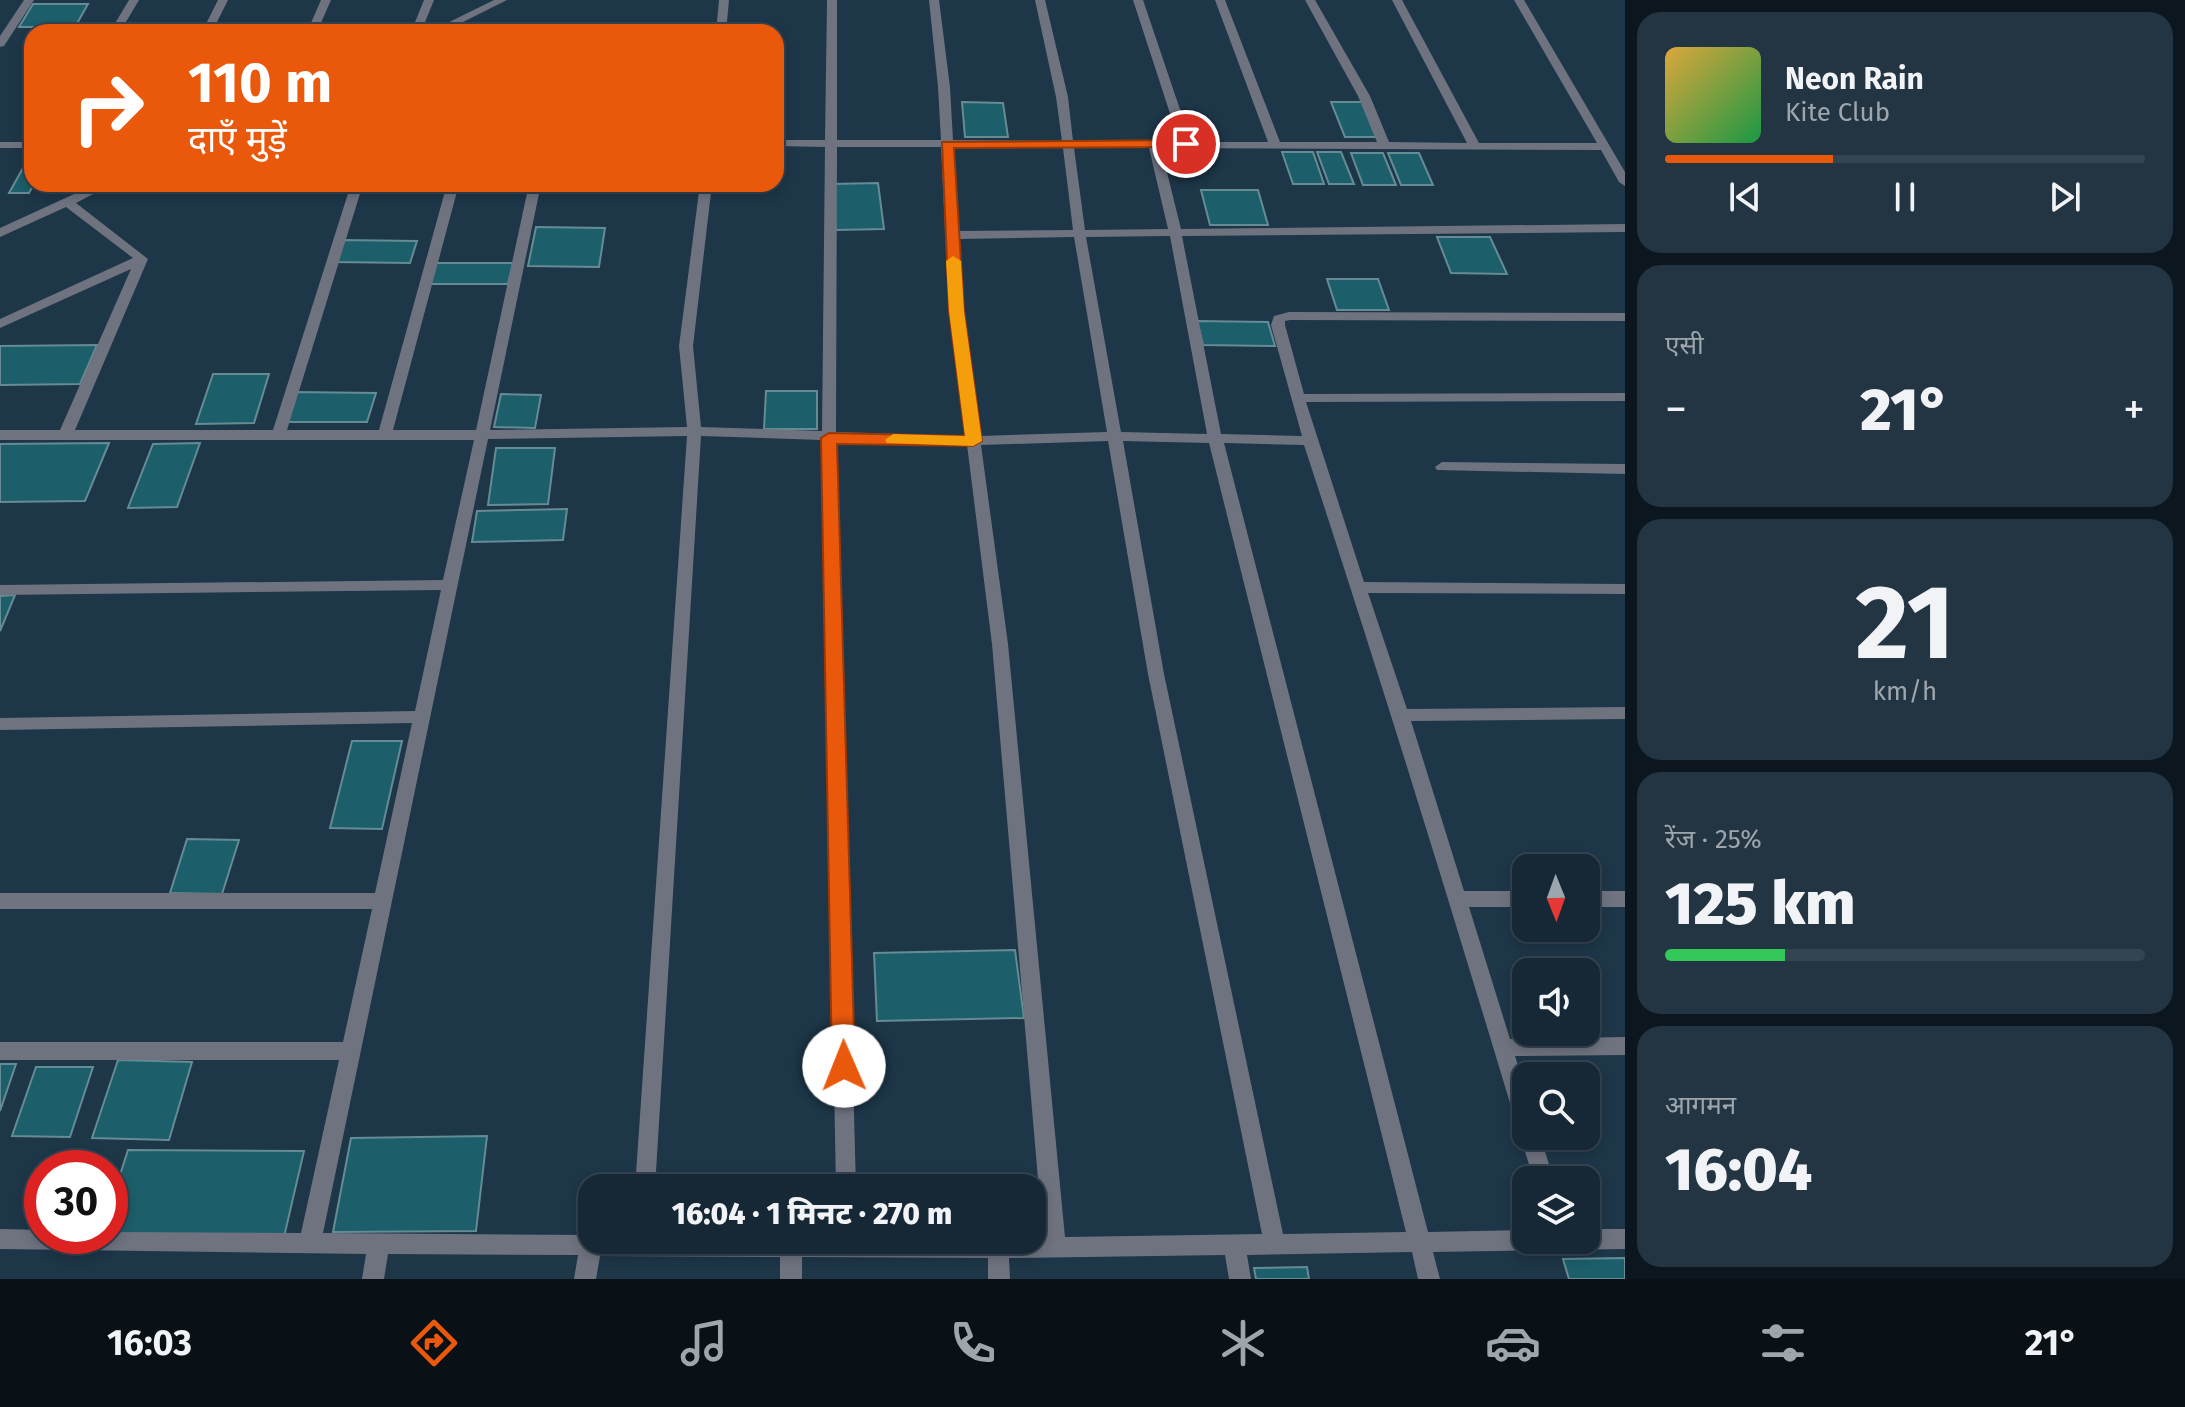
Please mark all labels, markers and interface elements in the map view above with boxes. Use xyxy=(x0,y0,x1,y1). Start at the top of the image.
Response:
text: 110 m xyxy=(188,50,332,117)
icon: right xyxy=(56,56,160,160)
text: Neon Rain xyxy=(1785,61,1924,97)
text: Kite Club xyxy=(1785,97,1890,128)
pin xyxy=(1152,110,1220,178)
text: दाएँ मुड़ें xyxy=(188,118,287,162)
icon: arrive xyxy=(1164,122,1208,166)
icon: previous xyxy=(1723,175,1767,219)
icon: pause xyxy=(1883,175,1927,219)
icon: next xyxy=(2043,175,2087,219)
text: एसी xyxy=(1665,330,1704,361)
text: 21° xyxy=(1860,374,1950,446)
text: − xyxy=(1665,383,1687,436)
text: + xyxy=(2123,383,2145,436)
text: 21 xyxy=(1855,561,1955,686)
text: km/h xyxy=(1873,676,1937,707)
text: रेंज · 25% xyxy=(1665,824,1762,855)
north arrow xyxy=(1512,854,1600,942)
map controls xyxy=(1512,854,1600,1254)
text: 125 km xyxy=(1665,868,1856,940)
button: sound xyxy=(1512,958,1600,1046)
position arrow xyxy=(802,1024,886,1108)
button: search xyxy=(1512,1062,1600,1150)
text: आगमन xyxy=(1665,1090,1736,1121)
text: 16:04 xyxy=(1665,1134,1812,1206)
speed limit sign: 30 xyxy=(24,1150,128,1254)
button: layers xyxy=(1512,1166,1600,1254)
text: 16:04 · 1 मिनट · 270 m xyxy=(672,1196,952,1232)
icon: directions xyxy=(406,1315,462,1371)
icon: music xyxy=(676,1315,732,1371)
icon: phone xyxy=(945,1315,1001,1371)
icon: climate xyxy=(1215,1315,1271,1371)
icon: car xyxy=(1485,1315,1541,1371)
icon: filters xyxy=(1755,1315,1811,1371)
text: 16:03 xyxy=(107,1321,192,1365)
text: 21° xyxy=(2025,1321,2078,1365)

